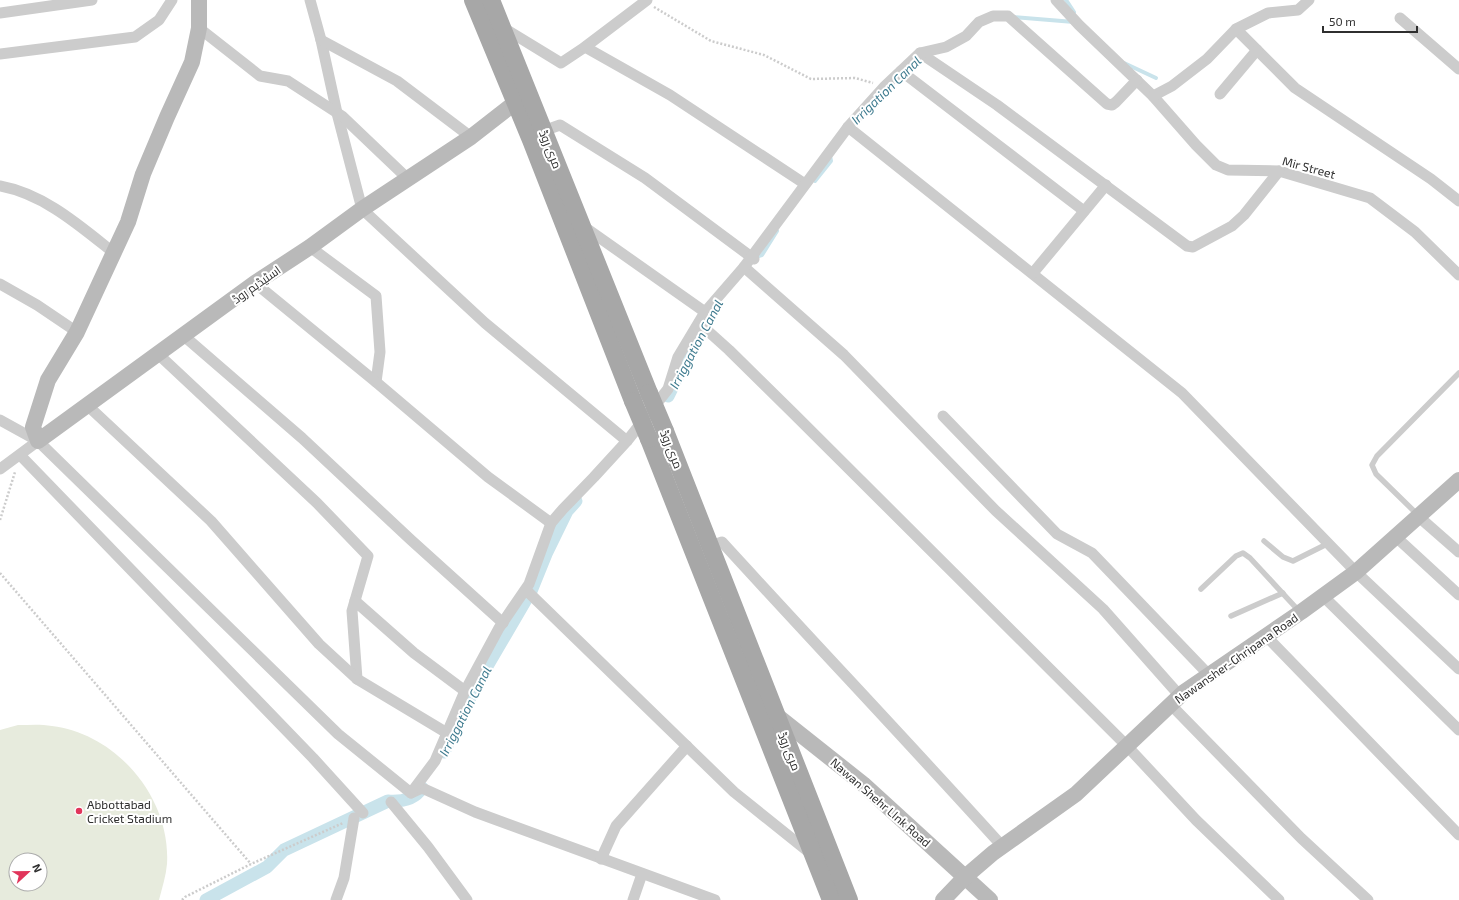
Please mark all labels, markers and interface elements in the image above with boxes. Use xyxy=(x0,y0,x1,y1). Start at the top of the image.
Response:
scale bar xyxy=(1323,8,1417,34)
text: 50 m xyxy=(1329,14,1356,28)
water label: Irrigation Canal xyxy=(848,52,925,127)
street label: مری روڈ xyxy=(536,128,565,171)
street label: Mir Street xyxy=(1281,153,1337,181)
street label: اسٹیڈیم روڈ xyxy=(229,262,284,307)
water label: Irriggation Canal xyxy=(666,297,726,391)
street label: مری روڈ xyxy=(657,428,686,471)
street label: Nawansher-Ghripana Road xyxy=(1172,610,1300,706)
water label: Irriggation Canal xyxy=(435,663,495,759)
street label: مری روڈ xyxy=(775,730,804,773)
street label: Nawan Shehr LInk Road xyxy=(828,755,934,849)
place label: Abbottabad Cricket Stadium xyxy=(87,797,172,825)
marker: Abbottabad Cricket Stadium xyxy=(74,806,84,816)
north arrow xyxy=(8,852,48,892)
text: N xyxy=(30,862,45,874)

